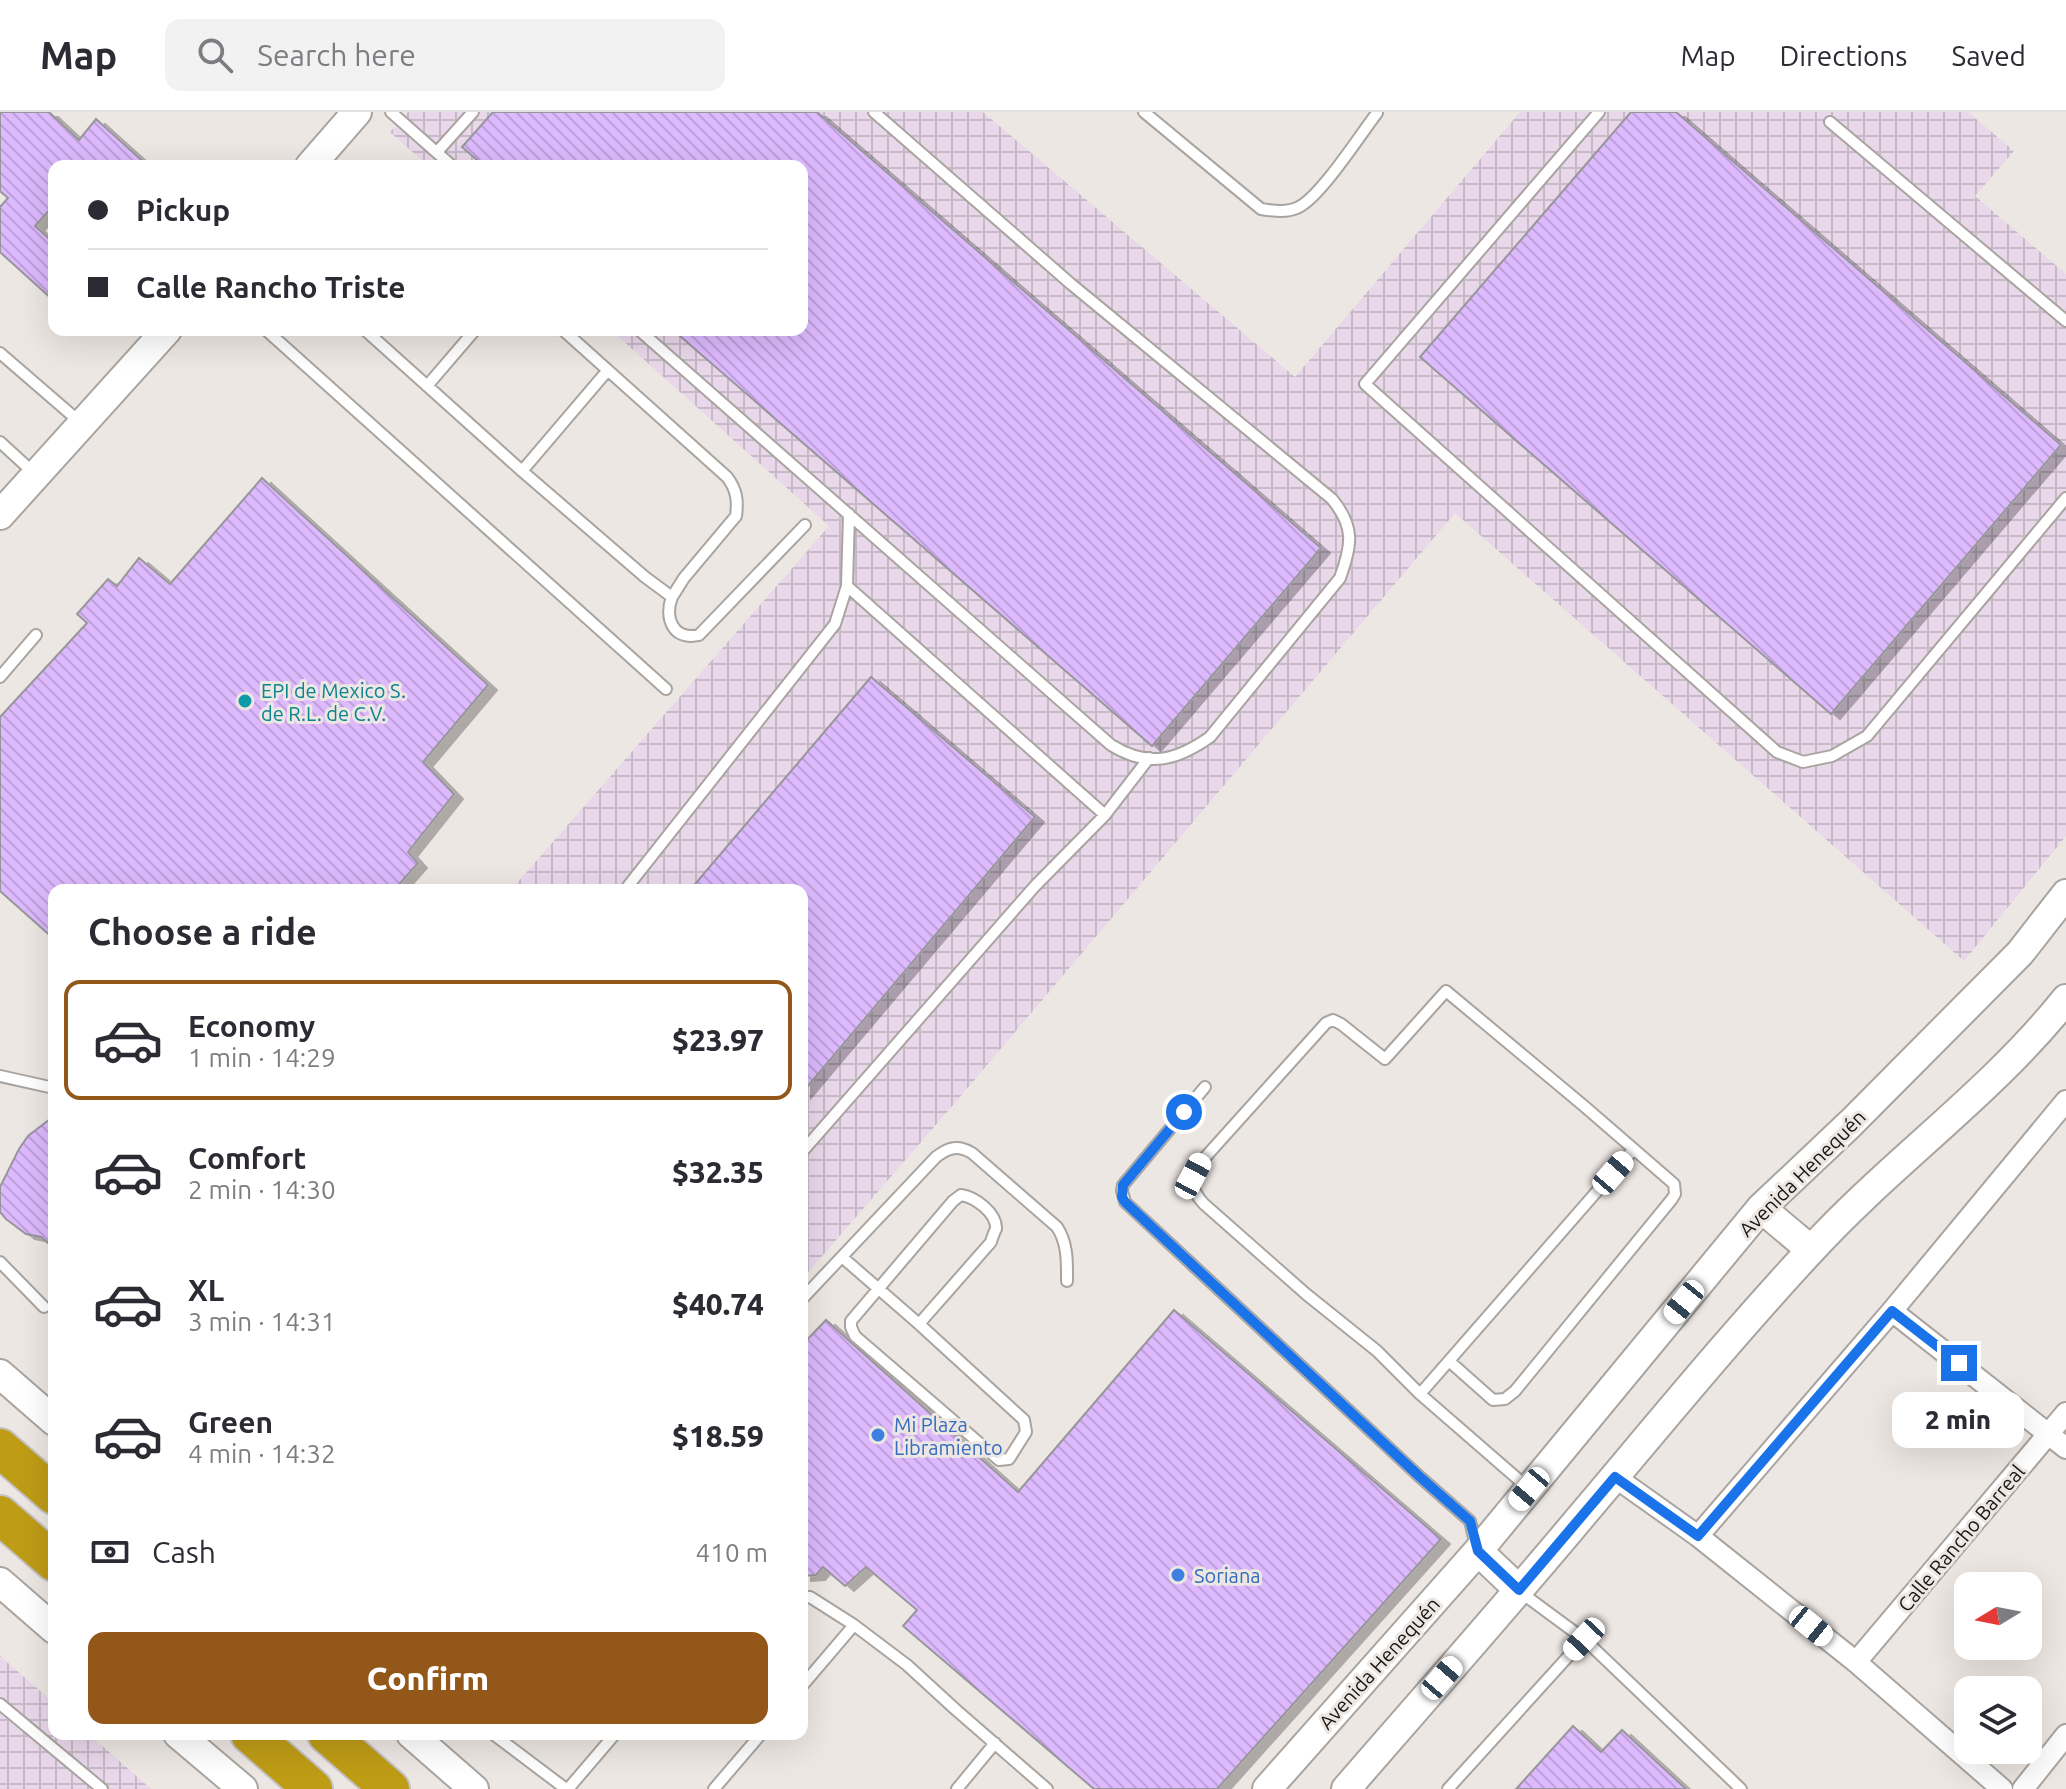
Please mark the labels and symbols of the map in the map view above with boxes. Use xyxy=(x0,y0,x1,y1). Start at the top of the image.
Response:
place label: EPI de Mexico S. de R.L. de C.V. xyxy=(261,679,406,725)
marker: EPI de Mexico S. de R.L. de C.V. xyxy=(236,692,254,710)
route start xyxy=(1166,1094,1202,1130)
street label: Avenida Henequén xyxy=(1734,1105,1870,1241)
car xyxy=(1588,1147,1638,1199)
car xyxy=(1171,1149,1215,1203)
car xyxy=(1660,1276,1708,1328)
route end xyxy=(1941,1345,1977,1381)
callout: 2 min xyxy=(1893,1391,2025,1447)
place label: Mi Plaza Libramiento xyxy=(894,1413,1003,1459)
marker: Mi Plaza Libramiento xyxy=(869,1426,887,1444)
street label: Calle Rancho Barreal xyxy=(1893,1460,2029,1616)
car xyxy=(1504,1463,1554,1515)
place label: Soriana xyxy=(1194,1564,1261,1587)
marker: Soriana xyxy=(1169,1566,1187,1584)
north arrow xyxy=(1954,1572,2042,1660)
street label: Avenida Henequén xyxy=(1314,1592,1444,1734)
car xyxy=(1785,1602,1837,1650)
car xyxy=(1559,1613,1609,1665)
car xyxy=(1417,1652,1467,1704)

